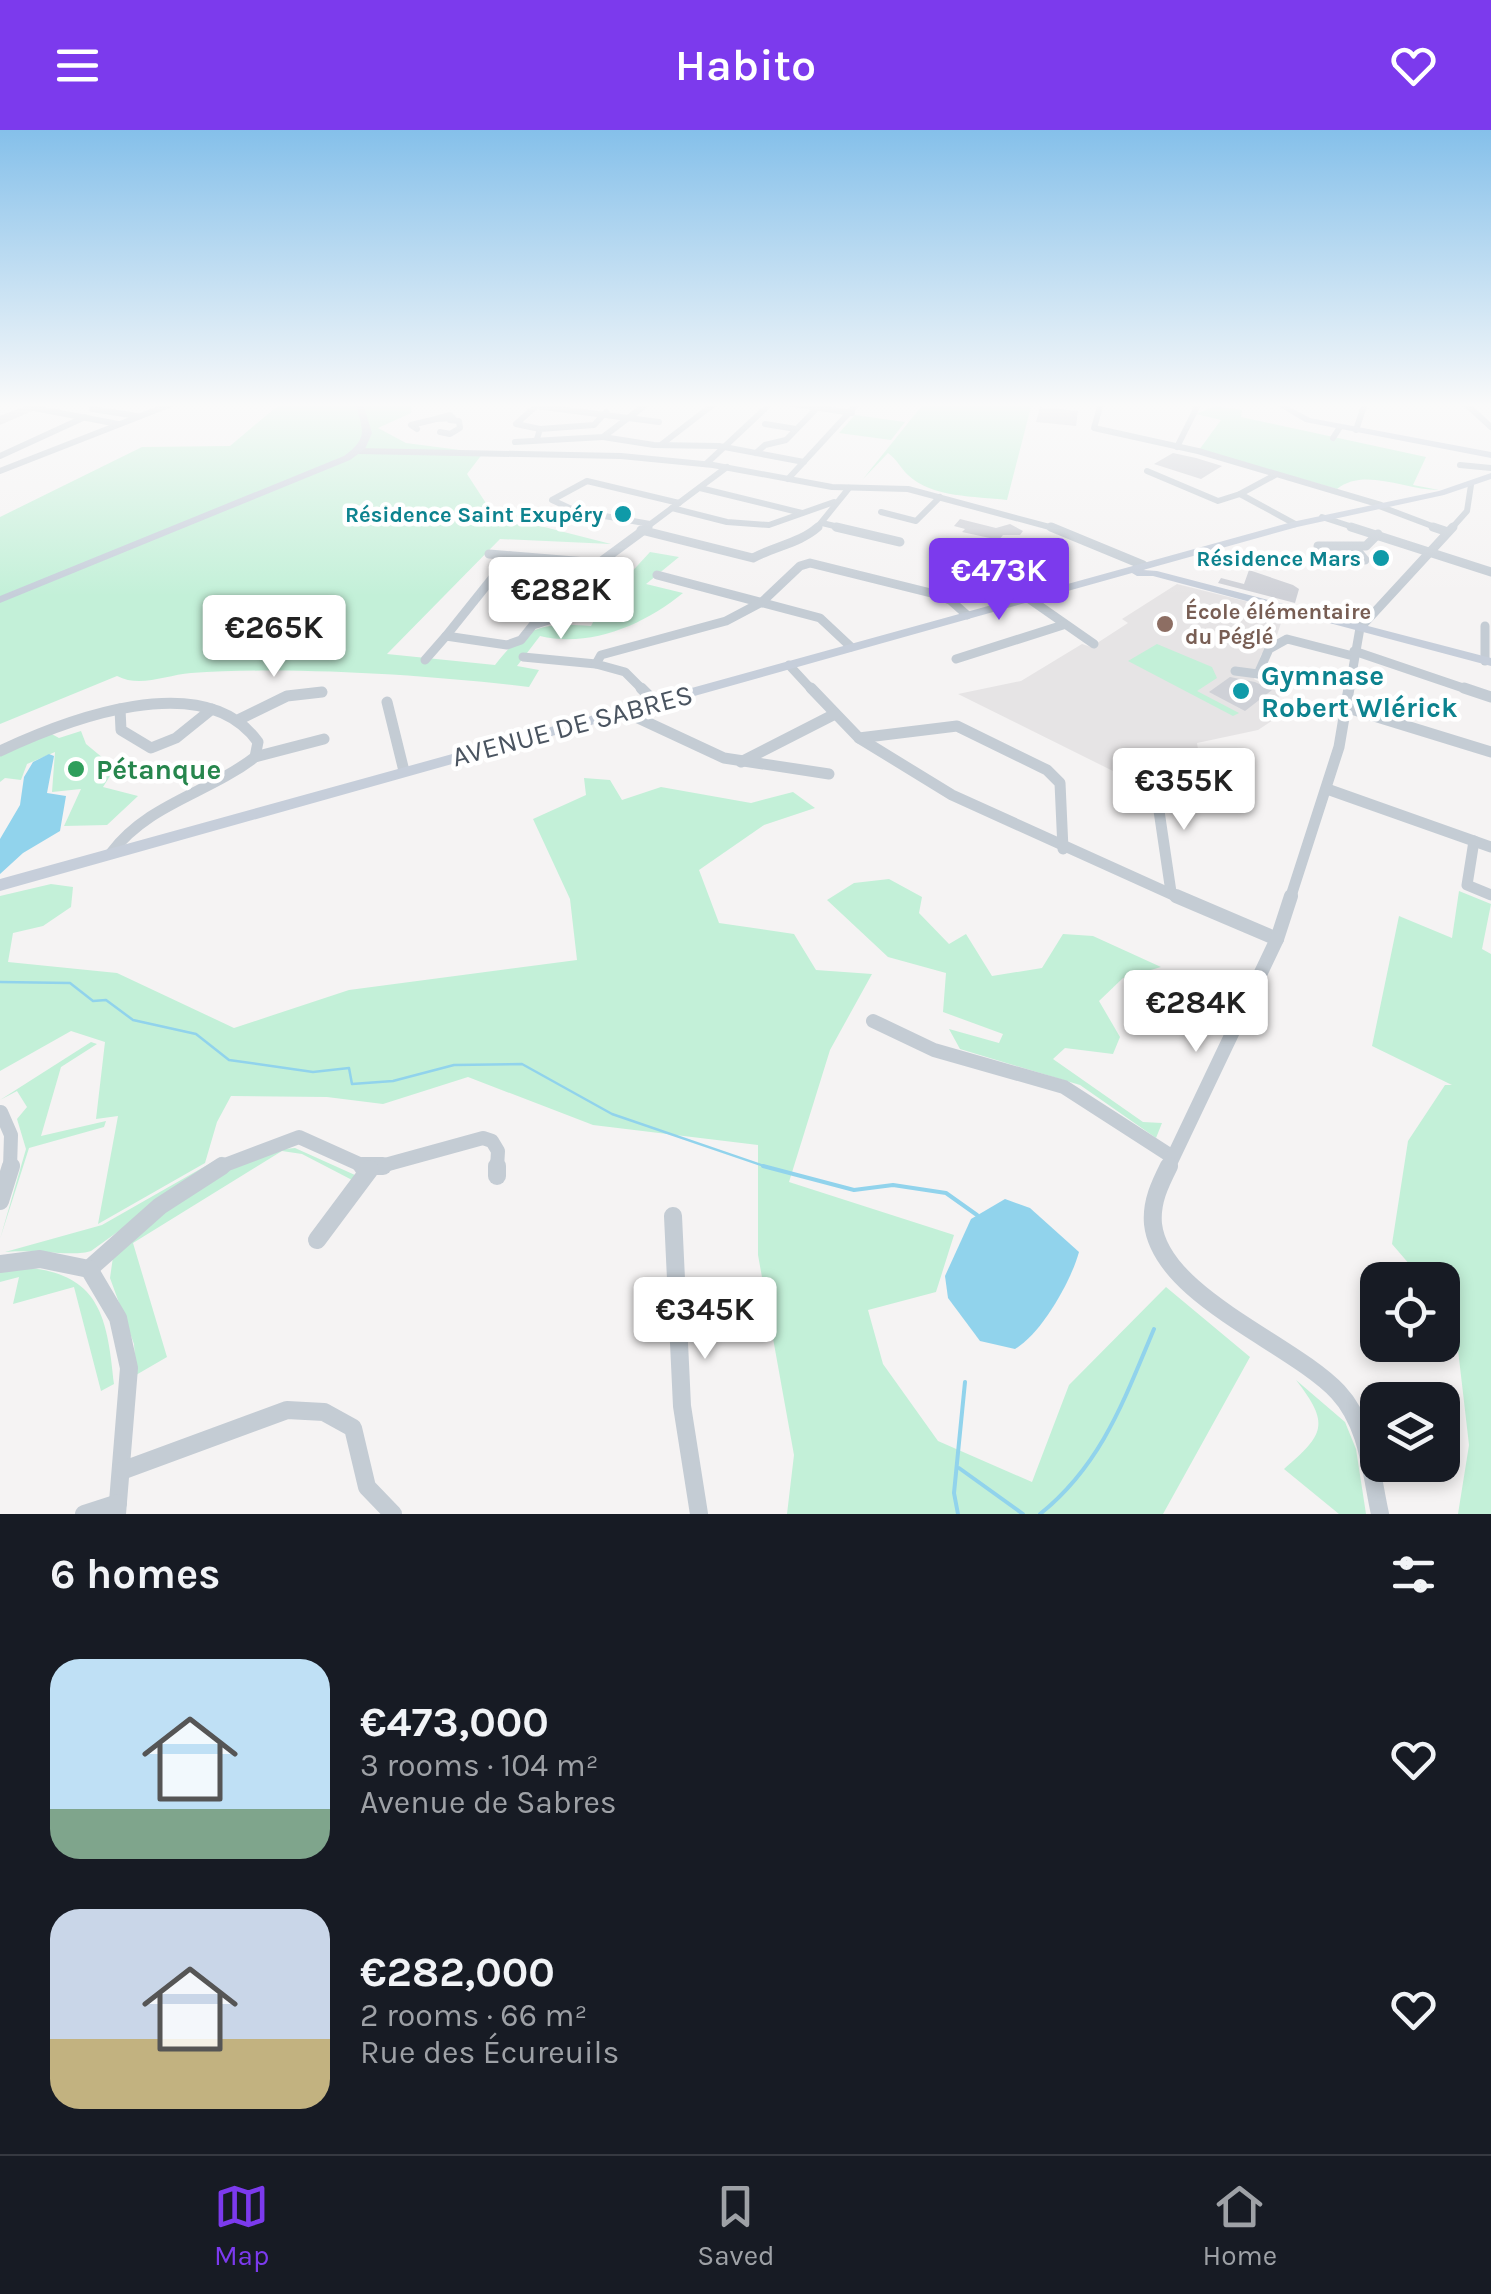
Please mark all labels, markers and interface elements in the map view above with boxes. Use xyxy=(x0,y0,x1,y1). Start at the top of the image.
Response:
icon: menu xyxy=(50,38,105,93)
icon: heart xyxy=(1386,38,1441,93)
text: Habito xyxy=(675,39,816,91)
place label: Résidence Saint Exupéry xyxy=(345,502,603,528)
marker: Résidence Saint Exupéry xyxy=(612,503,634,525)
pin: €473K xyxy=(929,538,1069,623)
place label: Résidence Mars xyxy=(1196,546,1361,572)
marker: Résidence Mars xyxy=(1370,547,1392,569)
text: €473K xyxy=(951,552,1047,589)
pin: €282K xyxy=(491,557,631,642)
text: €282K xyxy=(511,571,611,608)
pin: €265K xyxy=(204,595,344,680)
place label: École élémentaire du Péglé xyxy=(1185,598,1371,650)
text: €265K xyxy=(225,609,323,646)
marker: École élémentaire du Péglé xyxy=(1154,613,1176,635)
place label: Gymnase Robert Wlérick xyxy=(1261,659,1458,724)
street label: AVENUE DE SABRES xyxy=(448,677,696,773)
marker: Gymnase Robert Wlérick xyxy=(1230,680,1252,702)
pin: €355K xyxy=(1114,748,1254,833)
place label: Pétanque xyxy=(96,753,221,786)
marker: Pétanque xyxy=(65,758,87,780)
text: €355K xyxy=(1135,762,1233,799)
pin: €284K xyxy=(1126,970,1266,1055)
text: €284K xyxy=(1146,984,1246,1021)
map controls xyxy=(1360,1262,1460,1482)
button: locate xyxy=(1360,1262,1460,1362)
pin: €345K xyxy=(635,1277,775,1362)
text: €345K xyxy=(656,1291,754,1328)
button: layers xyxy=(1360,1382,1460,1482)
icon: filters xyxy=(1386,1547,1441,1602)
text: 6 homes xyxy=(50,1549,220,1599)
text: €473,000 xyxy=(360,1697,549,1747)
icon: home xyxy=(130,1699,250,1819)
icon: heart xyxy=(1386,1732,1441,1787)
text: 3 rooms · 104 m² xyxy=(360,1747,599,1784)
text: Avenue de Sabres xyxy=(360,1784,617,1821)
text: €282,000 xyxy=(360,1947,555,1997)
icon: home xyxy=(130,1949,250,2069)
icon: heart xyxy=(1386,1982,1441,2037)
text: 2 rooms · 66 m² xyxy=(360,1997,587,2034)
text: Rue des Écureuils xyxy=(360,2034,619,2071)
tab: Map xyxy=(214,2179,269,2272)
tab: Saved xyxy=(697,2179,775,2272)
tab: Home xyxy=(1202,2179,1277,2272)

